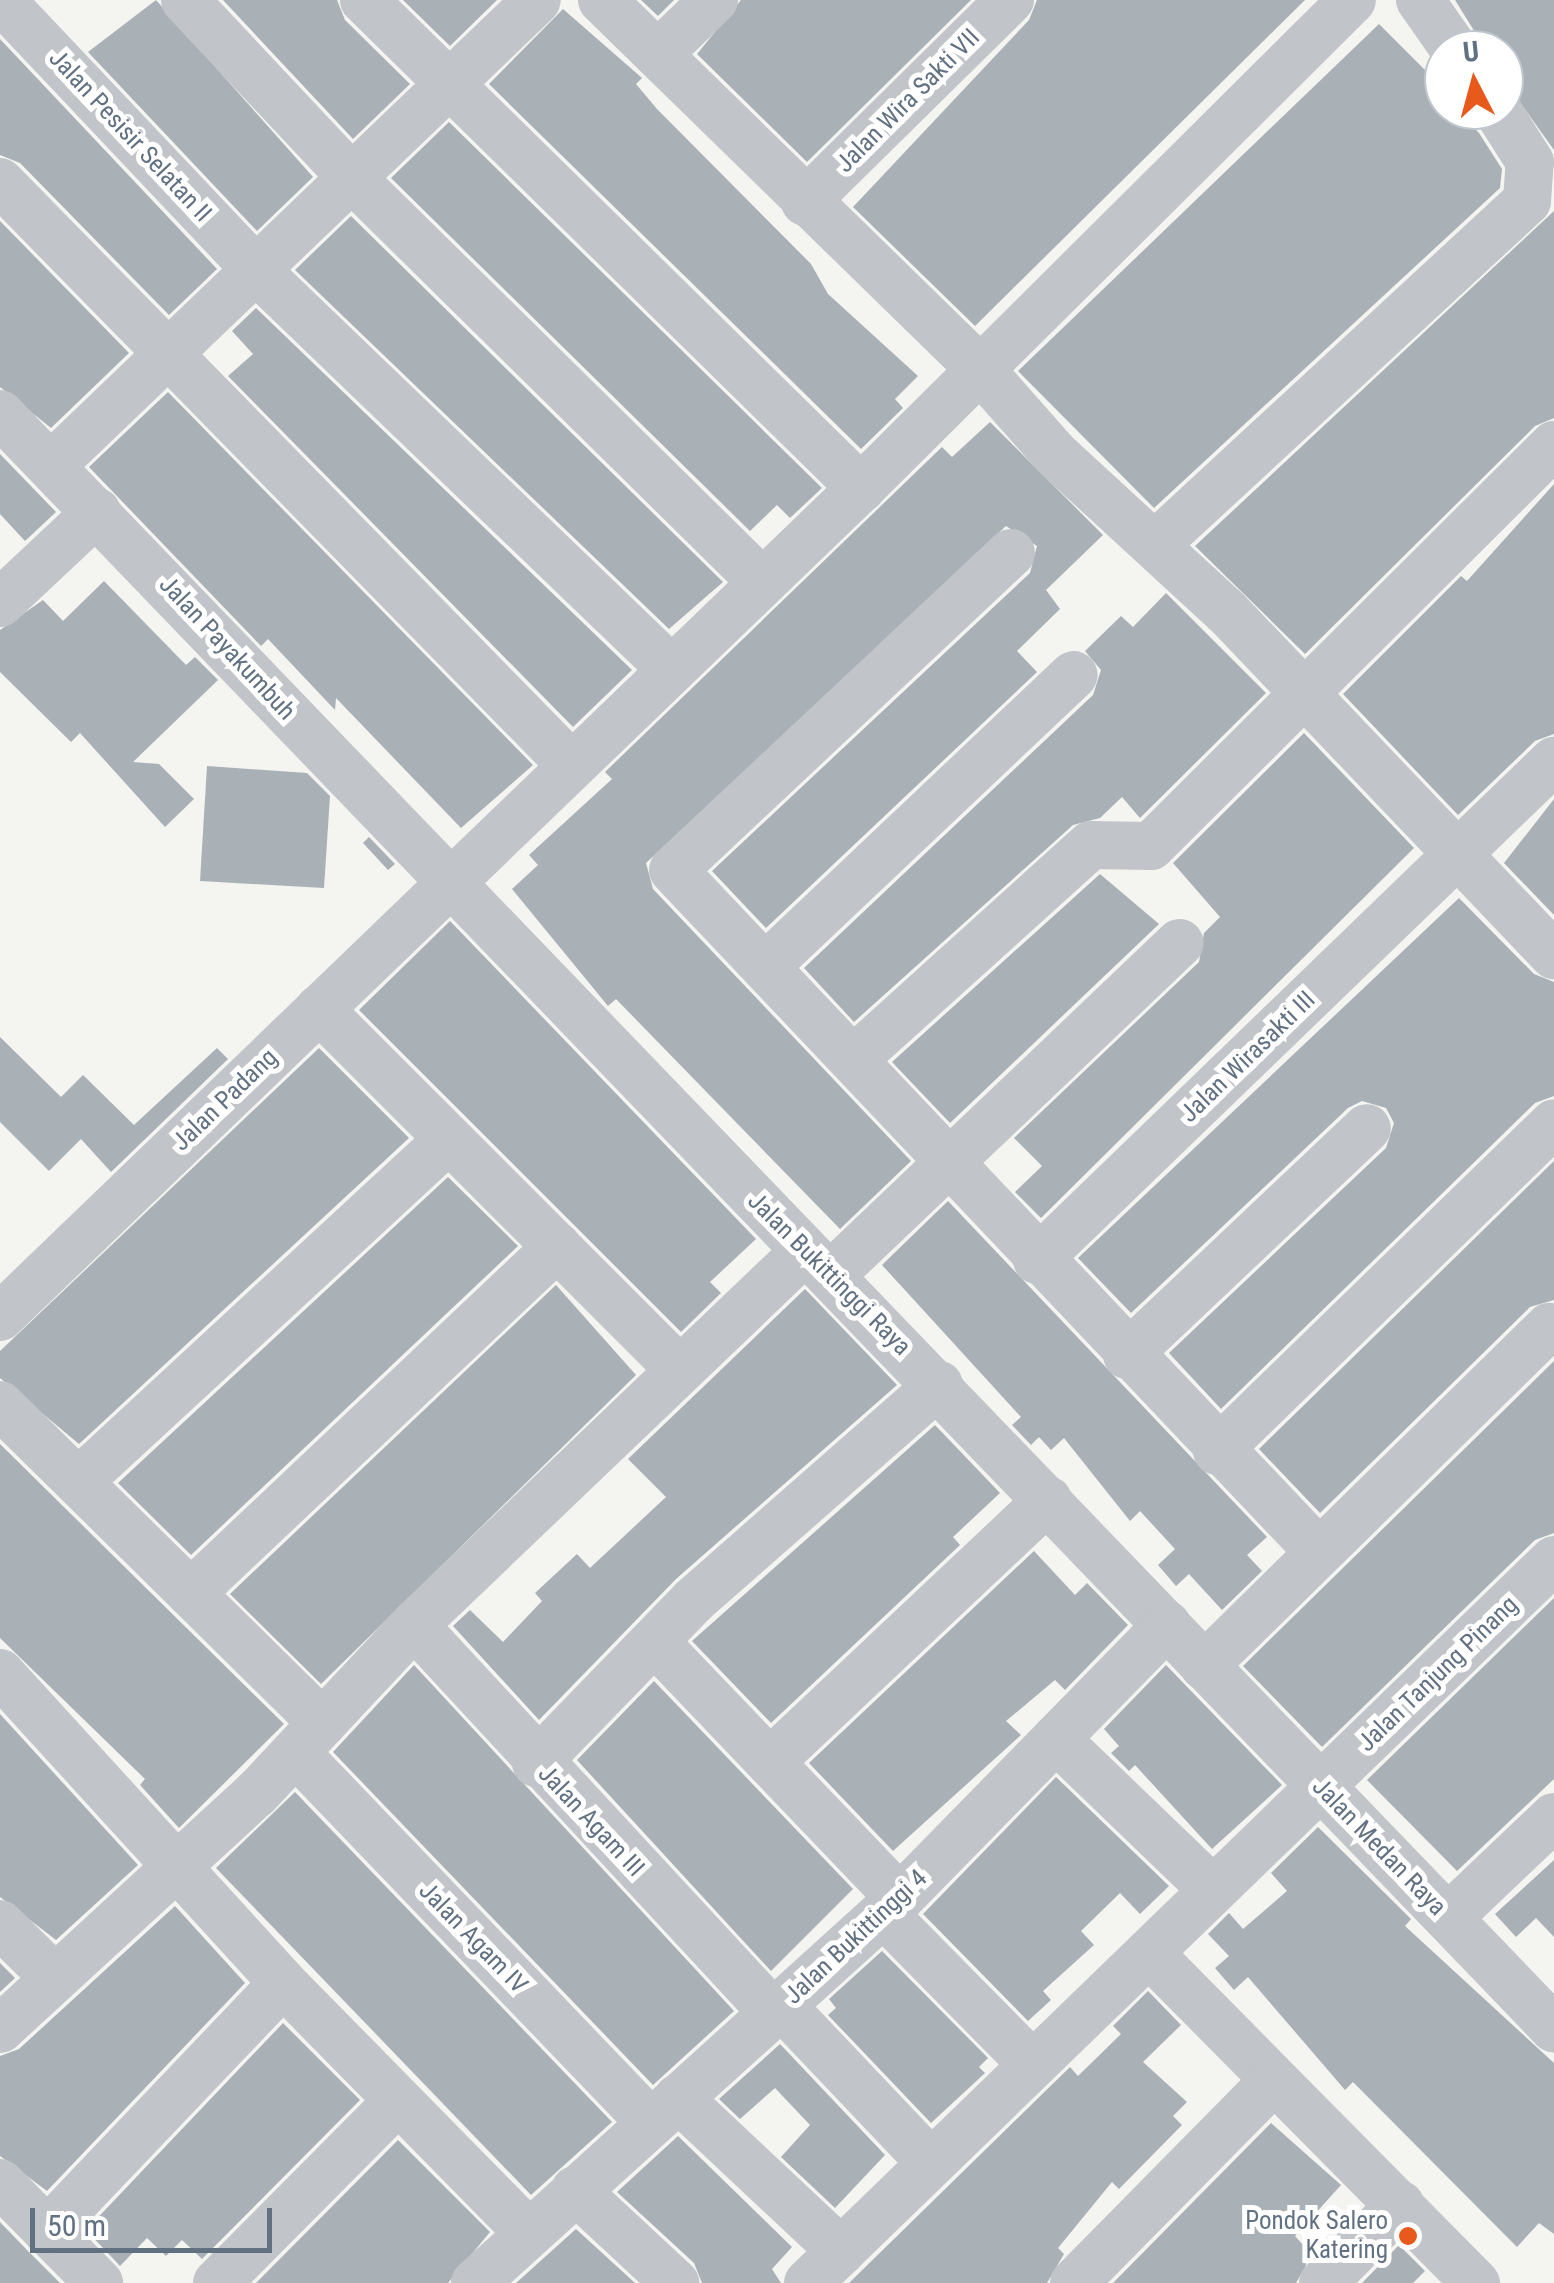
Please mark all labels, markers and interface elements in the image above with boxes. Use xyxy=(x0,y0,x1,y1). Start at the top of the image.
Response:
street label: Jalan Wira Sakti VII xyxy=(830,23,986,179)
north arrow xyxy=(1424,30,1524,130)
text: U xyxy=(1461,34,1481,69)
street label: Jalan Pesisir Selatan II xyxy=(42,44,218,228)
street label: Jalan Payakumbuh xyxy=(153,570,301,726)
street label: Jalan Wirasakti III xyxy=(1174,985,1322,1129)
street label: Jalan Padang xyxy=(166,1043,284,1157)
street label: Jalan Bukittinggi Raya xyxy=(741,1186,917,1362)
street label: Jalan Tanjung Pinang xyxy=(1352,1590,1524,1758)
street label: Jalan Agam III xyxy=(532,1759,650,1883)
street label: Jalan Medan Raya xyxy=(1306,1772,1452,1922)
street label: Jalan Bukittinggi 4 xyxy=(779,1863,933,2011)
street label: Jalan Agam IV xyxy=(412,1876,534,2000)
scale bar xyxy=(35,2188,278,2250)
place label: Pondok Salero Katering xyxy=(1245,2207,1388,2266)
text: 50 m xyxy=(47,2208,106,2243)
marker: Pondok Salero Katering xyxy=(1397,2225,1419,2247)

